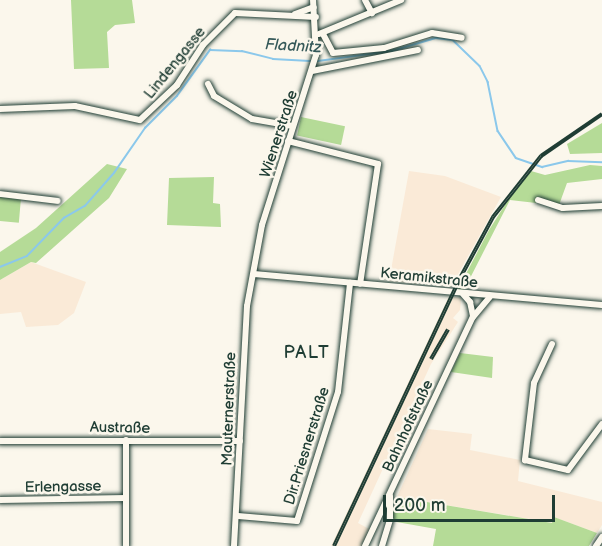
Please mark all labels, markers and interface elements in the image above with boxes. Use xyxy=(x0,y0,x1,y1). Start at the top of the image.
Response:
street label: Lindengasse xyxy=(140,23,210,103)
water label: Fladnitz xyxy=(264,36,322,58)
street label: Wienerstraße xyxy=(256,88,302,180)
street label: Keramikstraße xyxy=(379,264,479,292)
district label: PALT xyxy=(284,342,330,364)
street label: Mauternerstraße xyxy=(218,352,240,466)
street label: Bahnhofstraße xyxy=(379,377,437,475)
street label: Dir.Priesnerstraße xyxy=(281,385,333,507)
street label: Austraße xyxy=(90,418,150,438)
street label: Erlengasse xyxy=(24,477,102,497)
scale bar xyxy=(386,483,558,521)
text: 200 m xyxy=(394,495,446,516)

